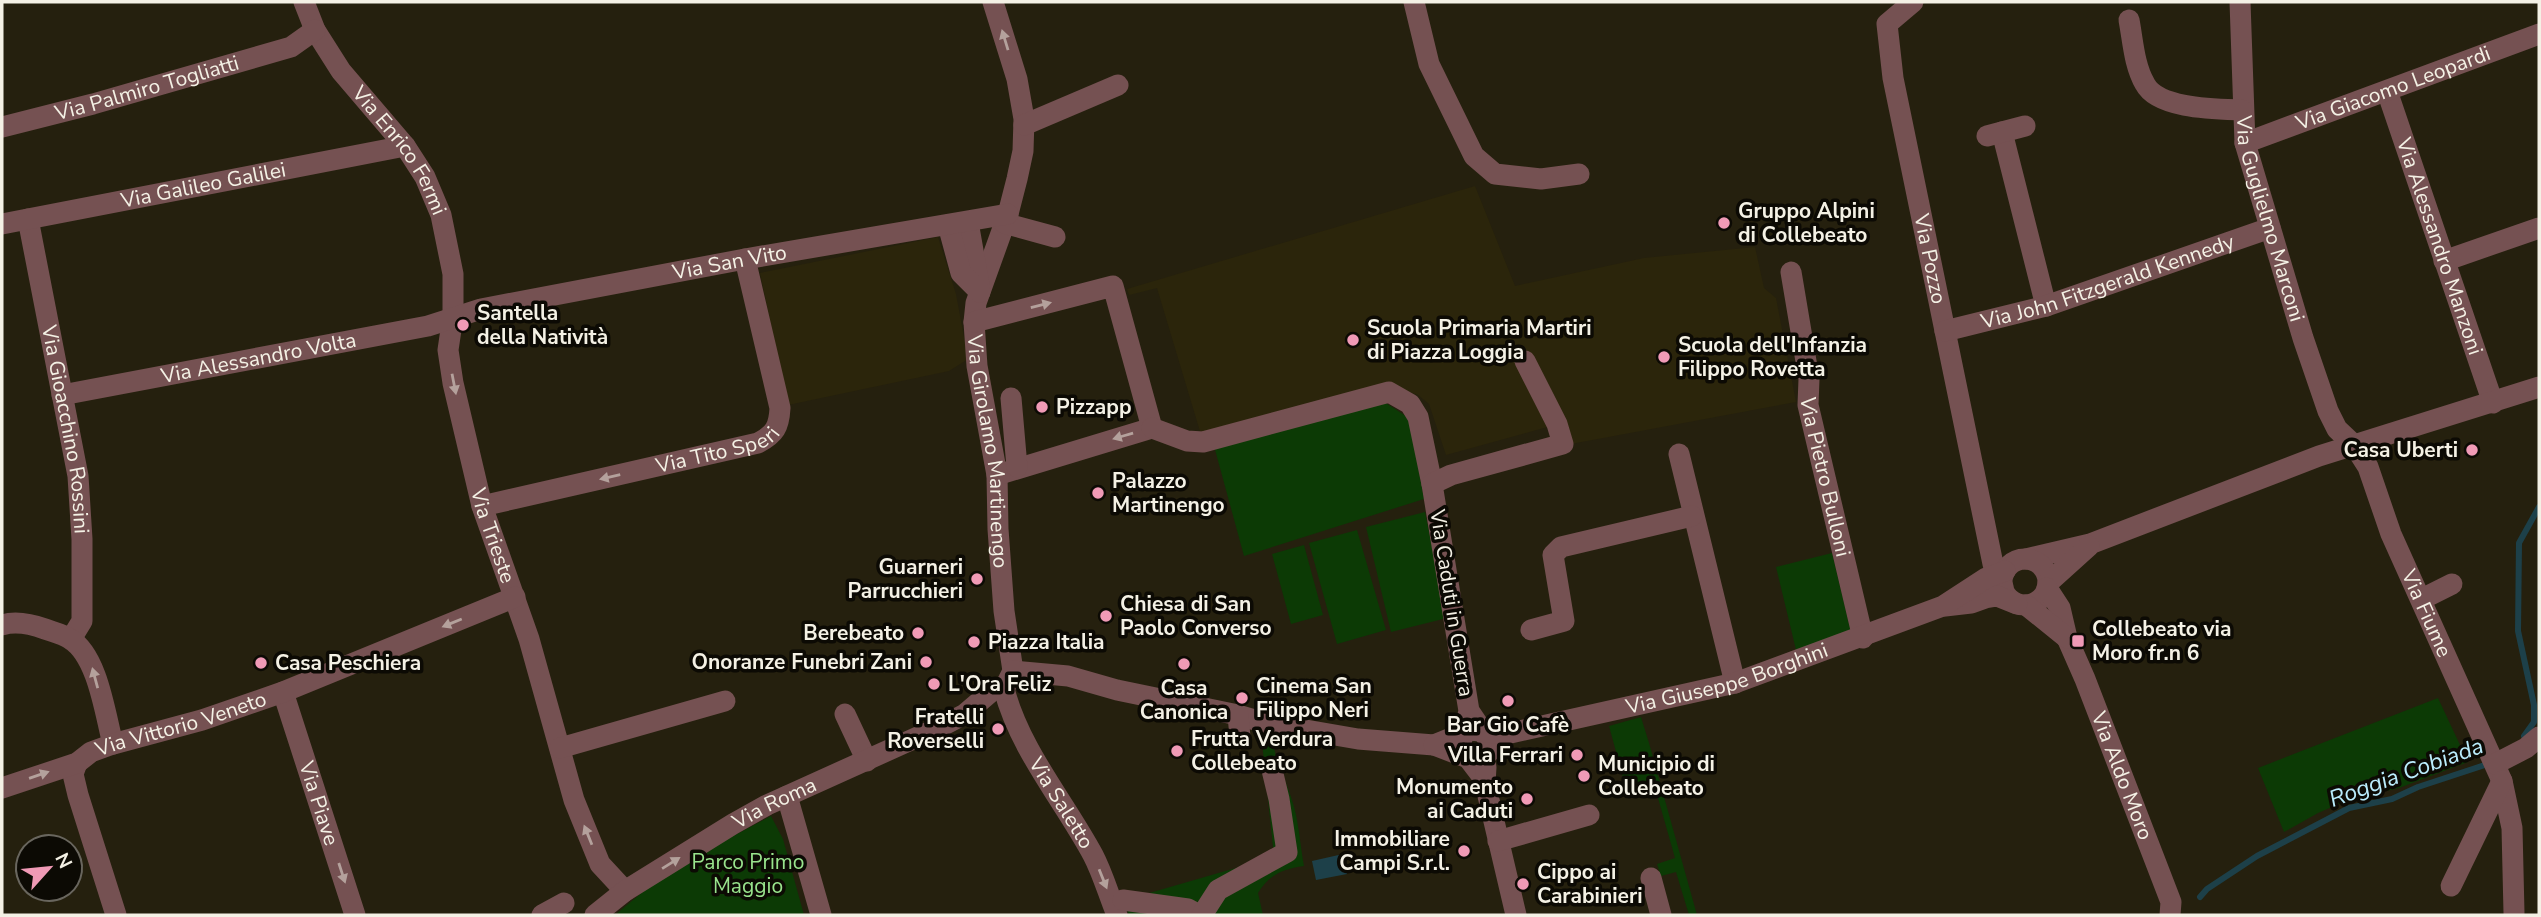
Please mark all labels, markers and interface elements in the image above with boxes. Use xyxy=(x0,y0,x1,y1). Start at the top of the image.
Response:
one-way arrow xyxy=(1000,30,1010,51)
street label: Via Giacomo Leopardi xyxy=(2291,39,2494,137)
street label: Via Palmiro Togliatti xyxy=(51,49,242,127)
street label: Via Enrico Fermi xyxy=(345,79,453,219)
street label: Via Guglielmo Marconi xyxy=(2230,114,2311,325)
street label: Via Alessandro Manzoni xyxy=(2390,133,2490,359)
street label: Via Galileo Galilei xyxy=(117,155,288,215)
place label: Gruppo Alpini di Collebeato xyxy=(1738,197,1875,249)
street label: Via Pozzo xyxy=(1907,210,1953,306)
marker: Gruppo Alpini di Collebeato xyxy=(1716,215,1732,231)
street label: Via John Fitzgerald Kennedy xyxy=(1977,227,2238,336)
street label: Via San Vito xyxy=(669,238,789,287)
place label: Santella della Natività xyxy=(477,299,608,351)
one-way arrow xyxy=(1030,299,1052,310)
place label: Scuola Primaria Martiri di Piazza Loggia xyxy=(1367,314,1592,366)
marker: Santella della Natività xyxy=(455,317,471,333)
street label: Via Gioacchino Rossini xyxy=(35,322,96,535)
street label: Via Alessandro Volta xyxy=(158,326,358,390)
place label: Scuola dell'Infanzia Filippo Rovetta xyxy=(1678,331,1867,383)
street label: Via Girolamo Martinengo xyxy=(961,332,1015,569)
marker: Scuola Primaria Martiri di Piazza Loggia xyxy=(1345,332,1361,348)
marker: Scuola dell'Infanzia Filippo Rovetta xyxy=(1656,349,1672,365)
one-way arrow xyxy=(448,373,459,395)
place label: Pizzapp xyxy=(1056,393,1132,421)
street label: Via Pietro Bulloni xyxy=(1794,395,1857,559)
marker: Pizzapp xyxy=(1034,399,1050,415)
street label: Via Tito Speri xyxy=(652,421,786,480)
one-way arrow xyxy=(1112,432,1133,442)
place label: Casa Uberti xyxy=(2344,436,2458,464)
marker: Casa Uberti xyxy=(2464,442,2480,458)
place label: Palazzo Martinengo xyxy=(1112,467,1225,519)
one-way arrow xyxy=(599,471,621,482)
street label: Via Trieste xyxy=(464,484,522,587)
marker: Palazzo Martinengo xyxy=(1090,485,1106,501)
street label: Via Caduti in Guerra xyxy=(1423,507,1481,698)
place label: Guarneri Parrucchieri xyxy=(847,553,963,605)
street label: Via Fiume xyxy=(2394,564,2459,662)
marker: Guarneri Parrucchieri xyxy=(969,571,985,587)
place label: Chiesa di San Paolo Converso xyxy=(1120,590,1272,642)
marker: Chiesa di San Paolo Converso xyxy=(1098,608,1114,624)
place label: Collebeato via Moro fr.n 6 xyxy=(2092,615,2231,667)
one-way arrow xyxy=(441,617,462,628)
place label: Berebeato xyxy=(803,619,904,647)
marker: Berebeato xyxy=(910,625,926,641)
place label: Piazza Italia xyxy=(988,628,1105,656)
marker: Collebeato via Moro fr.n 6 xyxy=(2070,633,2086,649)
marker: Piazza Italia xyxy=(966,634,982,650)
street label: Via Giuseppe Borghini xyxy=(1622,636,1832,721)
place label: Onoranze Funebri Zani xyxy=(692,648,912,676)
place label: Casa Peschiera xyxy=(275,649,421,677)
marker: Onoranze Funebri Zani xyxy=(918,654,934,670)
marker: Casa Peschiera xyxy=(253,655,269,671)
marker: Casa Canonica xyxy=(1176,656,1192,672)
one-way arrow xyxy=(89,667,100,689)
place label: L'Ora Feliz xyxy=(948,670,1052,698)
place label: Cinema San Filippo Neri xyxy=(1256,672,1372,724)
place label: Casa Canonica xyxy=(1140,674,1228,726)
marker: L'Ora Feliz xyxy=(926,676,942,692)
street label: Via Vittorio Veneto xyxy=(90,685,270,764)
marker: Cinema San Filippo Neri xyxy=(1234,690,1250,706)
marker: Bar Gio Cafè xyxy=(1500,693,1516,709)
place label: Fratelli Roverselli xyxy=(887,703,984,755)
street label: Via Aldo Moro xyxy=(2084,706,2160,844)
place label: Bar Gio Cafè xyxy=(1447,711,1569,739)
marker: Fratelli Roverselli xyxy=(990,721,1006,737)
place label: Frutta Verdura Collebeato xyxy=(1191,725,1333,777)
water label: Roggia Cobiada xyxy=(2325,730,2488,815)
place label: Villa Ferrari xyxy=(1447,741,1563,769)
marker: Frutta Verdura Collebeato xyxy=(1169,743,1185,759)
marker: Villa Ferrari xyxy=(1569,747,1585,763)
place label: Municipio di Collebeato xyxy=(1598,750,1715,802)
street label: Via Saletto xyxy=(1022,751,1101,854)
street label: Via Piave xyxy=(292,757,346,849)
marker: Municipio di Collebeato xyxy=(1576,768,1592,784)
one-way arrow xyxy=(29,769,50,780)
street label: Via Roma xyxy=(726,771,821,836)
place label: Monumento ai Caduti xyxy=(1396,773,1513,825)
marker: Monumento ai Caduti xyxy=(1519,791,1535,807)
one-way arrow xyxy=(583,824,594,845)
place label: Immobiliare Campi S.r.l. xyxy=(1334,825,1450,877)
north arrow xyxy=(14,833,84,903)
marker: Immobiliare Campi S.r.l. xyxy=(1456,843,1472,859)
text: N xyxy=(48,848,78,873)
park label: Parco Primo Maggio xyxy=(691,848,805,900)
one-way arrow xyxy=(662,856,681,869)
place label: Cippo ai Carabinieri xyxy=(1537,858,1643,910)
one-way arrow xyxy=(337,863,347,884)
one-way arrow xyxy=(1097,869,1108,890)
marker: Cippo ai Carabinieri xyxy=(1515,876,1531,892)

